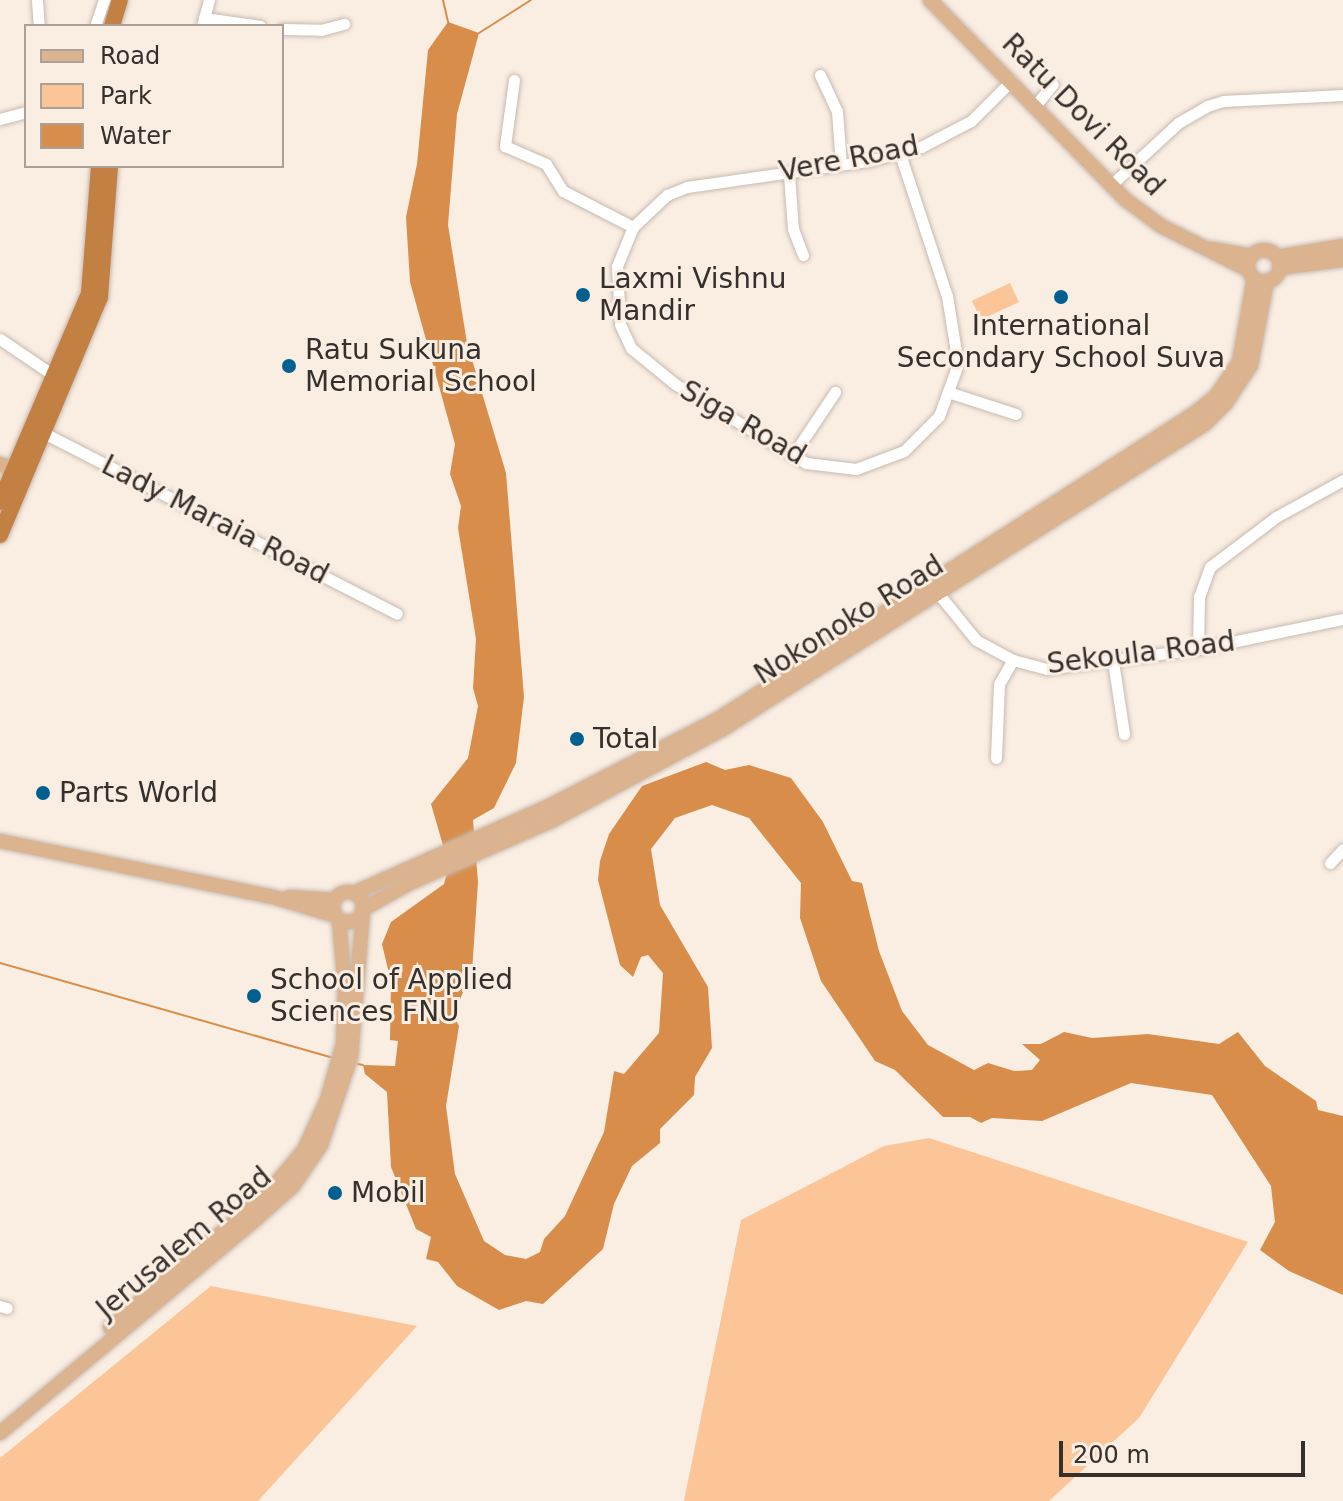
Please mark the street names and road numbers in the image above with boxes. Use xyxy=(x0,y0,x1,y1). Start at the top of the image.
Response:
street label: Ratu Dovi Road xyxy=(995,27,1171,203)
street label: Vere Road xyxy=(776,129,922,189)
street label: Siga Road xyxy=(674,374,812,472)
street label: Lady Maraia Road xyxy=(96,448,334,592)
street label: Nokonoko Road xyxy=(748,548,950,692)
street label: Sekoula Road xyxy=(1045,625,1237,681)
street label: Jerusalem Road xyxy=(90,1160,278,1326)

